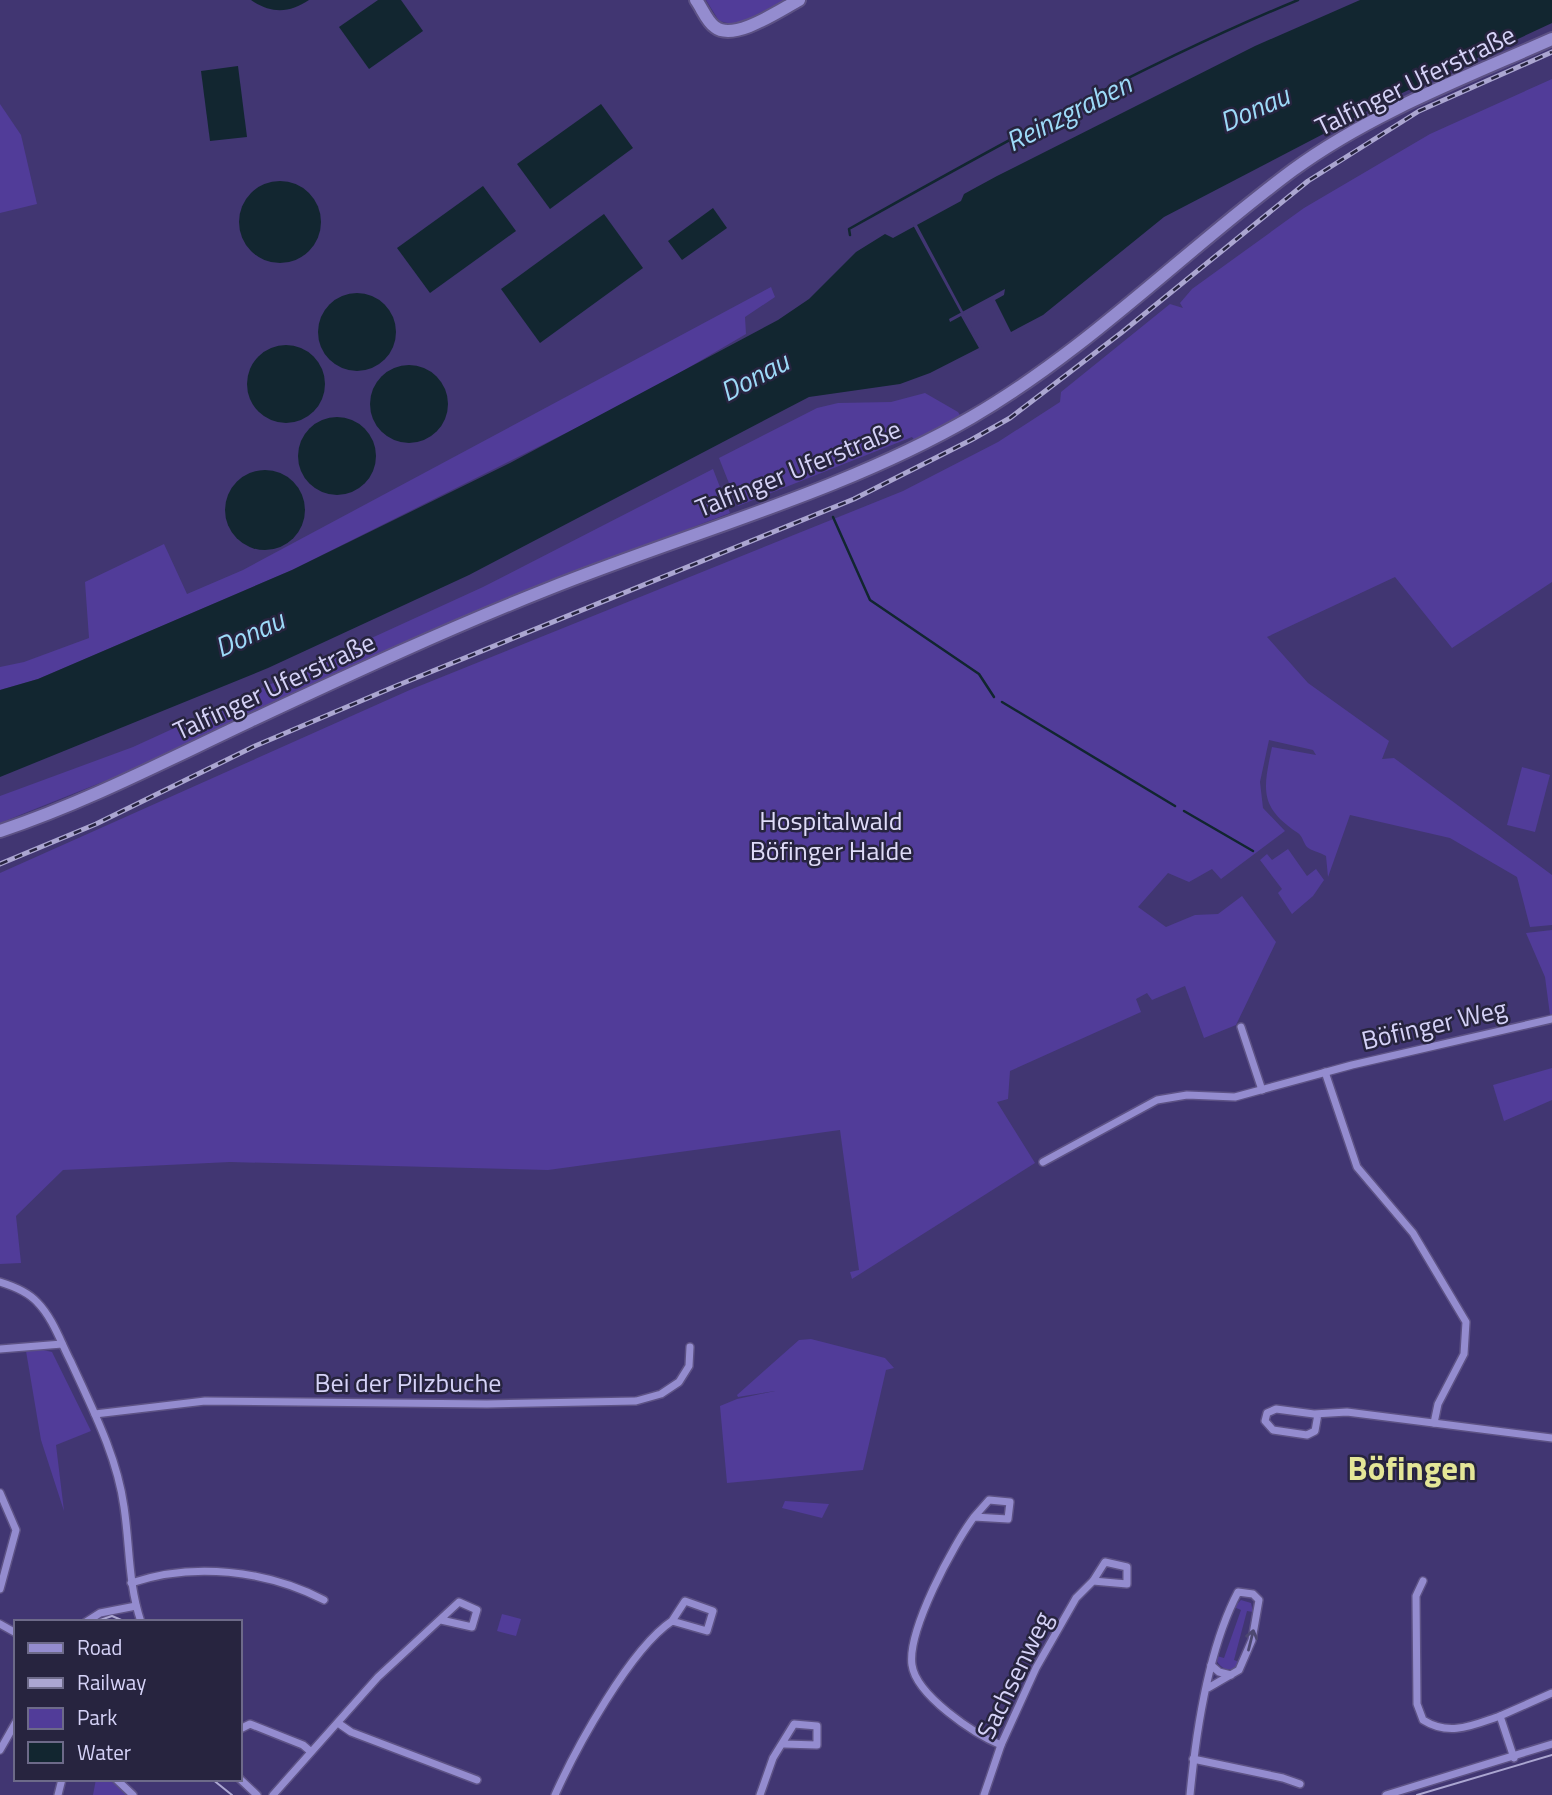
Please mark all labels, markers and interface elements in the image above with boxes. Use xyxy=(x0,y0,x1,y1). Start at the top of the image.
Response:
street label: Talfinger Uferstraße xyxy=(1308,15,1522,145)
water label: Reinzgraben xyxy=(997,61,1139,162)
water label: Donau xyxy=(1212,73,1298,142)
water label: Donau xyxy=(712,339,798,412)
street label: Talfinger Uferstraße xyxy=(689,409,907,527)
water label: Donau xyxy=(207,597,293,668)
street label: Talfinger Uferstraße xyxy=(167,622,381,750)
park label: Hospitalwald Böfinger Halde xyxy=(750,801,912,870)
street label: Böfinger Weg xyxy=(1357,988,1511,1060)
street label: Bei der Pilzbuche xyxy=(314,1363,502,1402)
district label: Böfingen xyxy=(1348,1443,1476,1493)
street label: Sachsenweg xyxy=(966,1605,1062,1745)
legend xyxy=(14,1620,242,1781)
one-way arrow xyxy=(1245,1629,1258,1652)
text: Road xyxy=(77,1631,122,1663)
text: Railway xyxy=(77,1666,146,1698)
text: Park xyxy=(77,1701,117,1733)
text: Water xyxy=(77,1736,131,1768)

